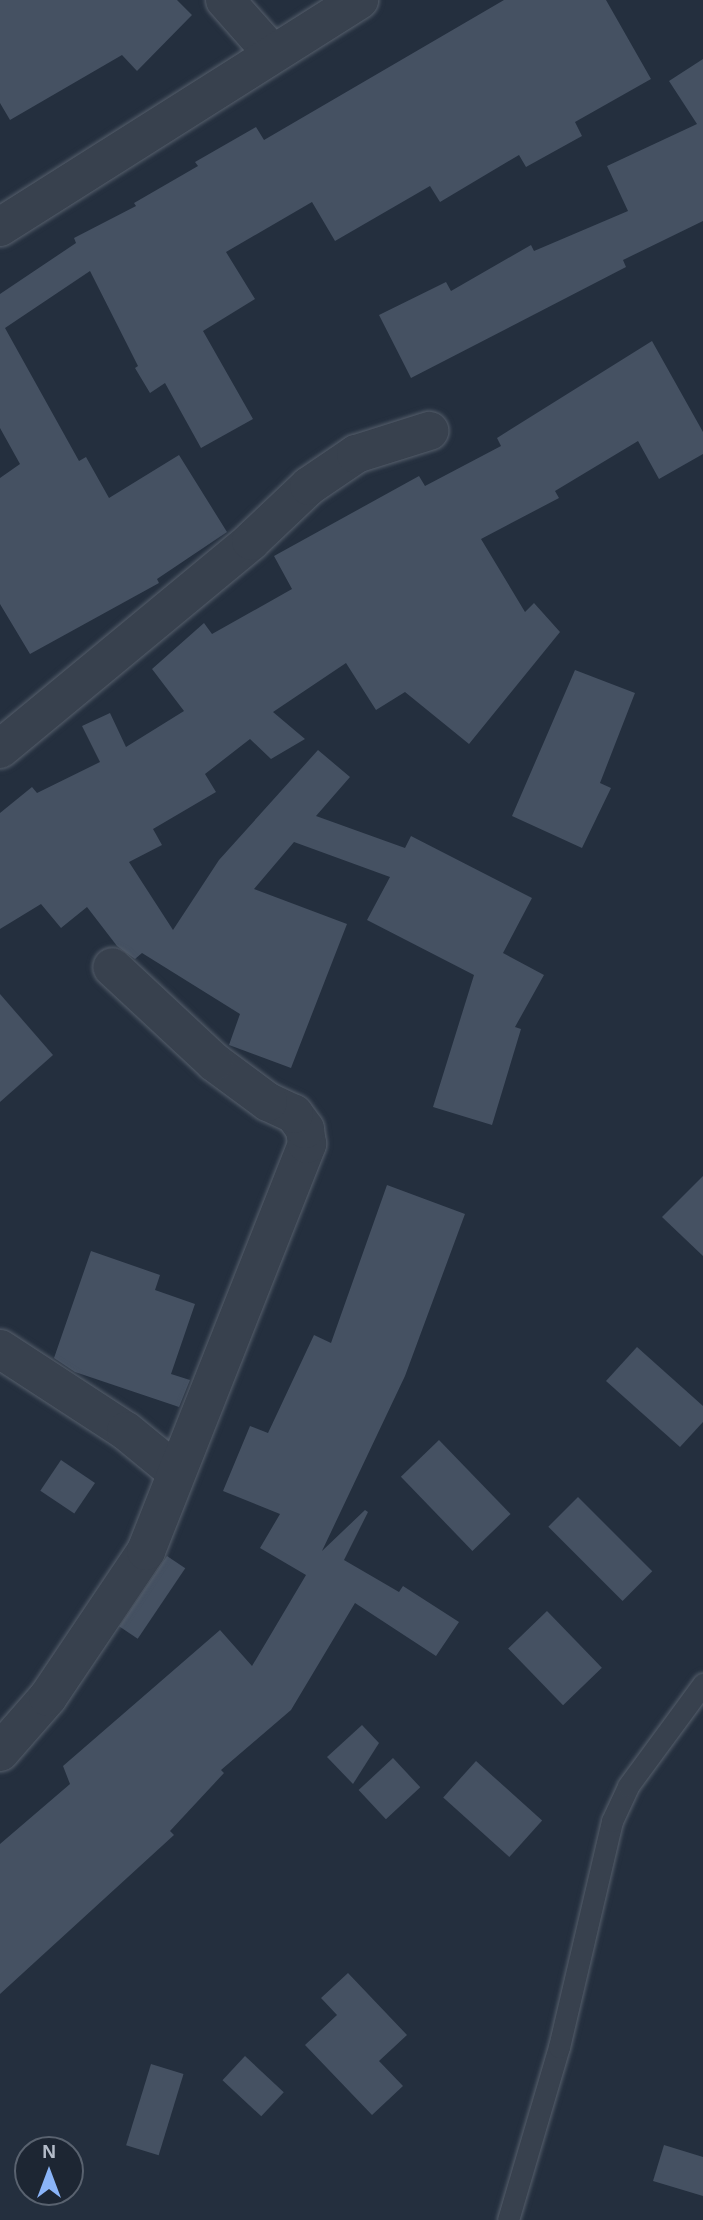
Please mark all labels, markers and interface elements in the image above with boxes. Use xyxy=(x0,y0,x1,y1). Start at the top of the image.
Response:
north arrow xyxy=(14,2136,84,2206)
text: N xyxy=(42,2141,56,2162)

